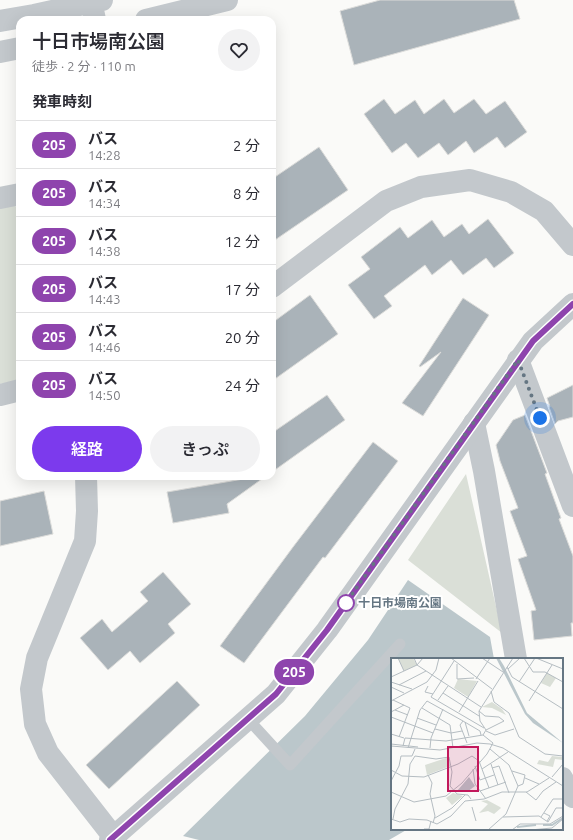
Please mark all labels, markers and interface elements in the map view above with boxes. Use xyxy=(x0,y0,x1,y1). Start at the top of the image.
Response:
button: heart xyxy=(218,29,260,71)
text: 十日市場南公園 xyxy=(32,30,165,52)
text: 徒歩 · 2 分 · 110 m xyxy=(32,59,136,73)
text: 発車時刻 xyxy=(32,93,92,110)
text: バス xyxy=(88,130,118,147)
text: 205 xyxy=(42,137,66,153)
text: 2 分 xyxy=(233,137,260,154)
text: 14:28 xyxy=(88,148,121,162)
text: バス xyxy=(88,178,118,195)
text: 205 xyxy=(42,185,66,201)
text: 8 分 xyxy=(233,185,260,202)
text: 14:34 xyxy=(88,196,121,210)
text: バス xyxy=(88,226,118,243)
text: 205 xyxy=(42,233,66,249)
text: 12 分 xyxy=(225,233,260,250)
text: 14:38 xyxy=(88,244,121,258)
text: バス xyxy=(88,274,118,291)
text: 205 xyxy=(42,281,66,297)
text: 17 分 xyxy=(225,281,260,298)
text: 14:43 xyxy=(88,292,121,306)
text: バス xyxy=(88,322,118,339)
text: 205 xyxy=(42,329,66,345)
text: 20 分 xyxy=(225,329,260,346)
text: 14:46 xyxy=(88,340,121,354)
text: バス xyxy=(88,370,118,387)
text: 205 xyxy=(42,377,66,393)
text: 24 分 xyxy=(225,377,260,394)
text: 14:50 xyxy=(88,388,121,402)
your location xyxy=(530,408,550,428)
button: 経路 xyxy=(32,426,142,472)
button: きっぷ xyxy=(150,426,260,472)
marker: 十日市場南公園 xyxy=(337,594,355,612)
place label: 十日市場南公園 xyxy=(358,596,442,609)
inset map xyxy=(391,658,563,830)
line badge: 205 xyxy=(271,659,317,685)
text: 205 xyxy=(282,664,306,680)

